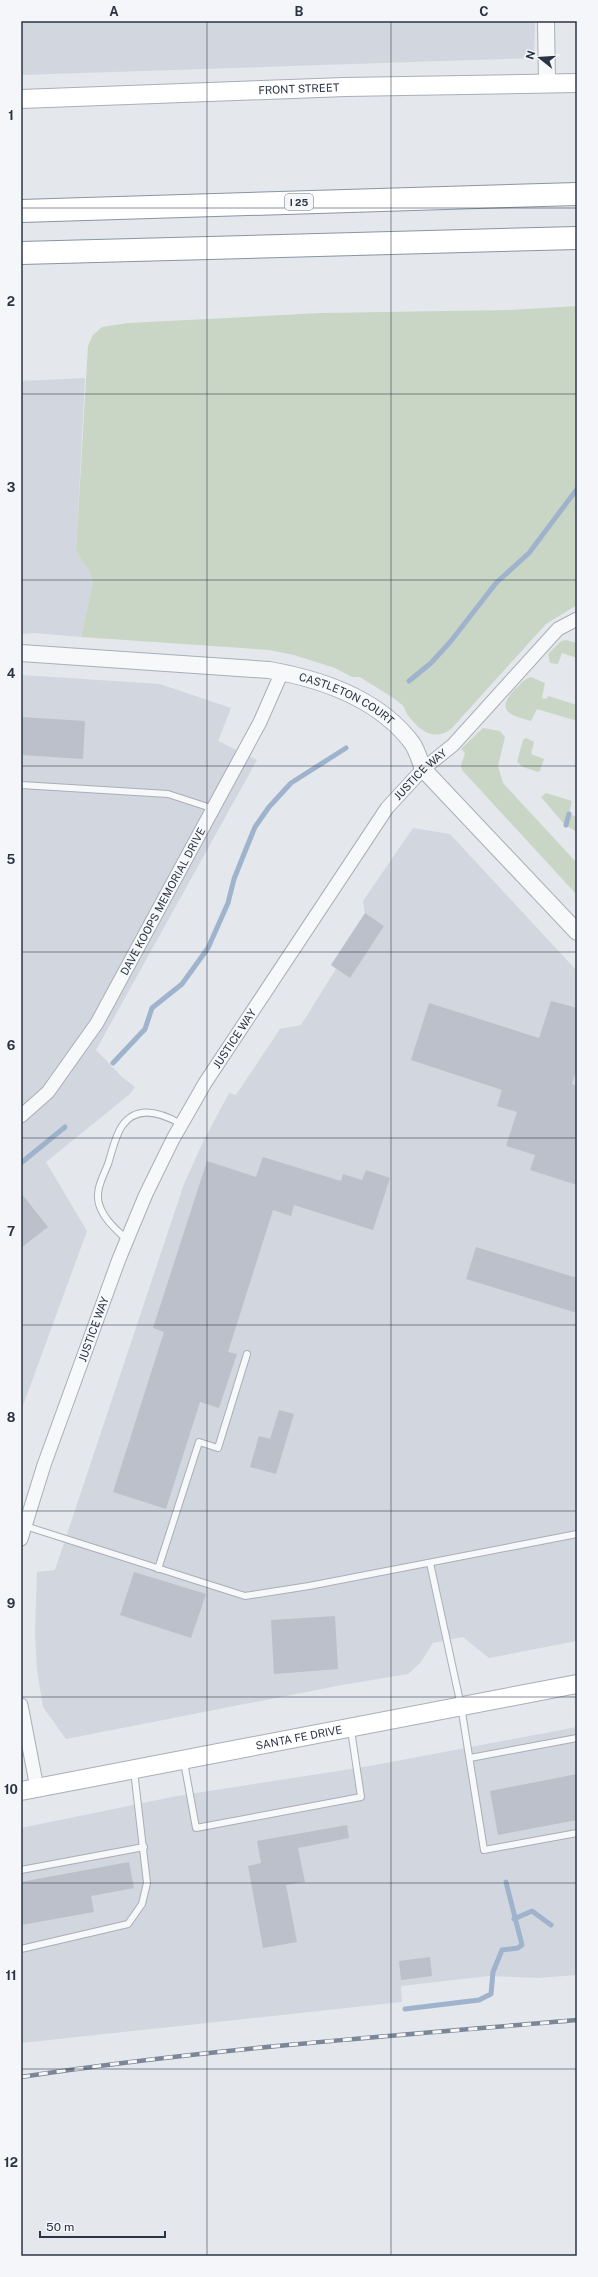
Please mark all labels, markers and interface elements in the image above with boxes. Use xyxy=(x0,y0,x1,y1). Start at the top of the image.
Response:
text: A xyxy=(109,4,119,19)
text: B xyxy=(295,4,304,19)
text: C xyxy=(479,4,489,19)
north arrow xyxy=(520,38,560,78)
text: N xyxy=(523,49,537,61)
street label: FRONT STREET xyxy=(258,81,340,96)
text: 1 xyxy=(8,108,14,123)
road number: I 25 xyxy=(285,194,313,210)
text: 2 xyxy=(7,294,15,309)
text: 3 xyxy=(7,480,16,495)
text: 4 xyxy=(7,666,16,681)
street label: CASTLETON COURT xyxy=(298,671,397,727)
street label: JUSTICE WAY xyxy=(391,746,449,802)
street label: DAVE KOOPS MEMORIAL DRIVE xyxy=(118,825,208,977)
text: 5 xyxy=(7,852,16,867)
street label: JUSTICE WAY xyxy=(210,1007,258,1071)
text: 6 xyxy=(7,1038,16,1053)
text: 7 xyxy=(7,1224,15,1239)
street label: JUSTICE WAY xyxy=(76,1295,111,1363)
text: 8 xyxy=(7,1410,16,1425)
text: 9 xyxy=(7,1596,15,1611)
street label: SANTA FE DRIVE xyxy=(255,1723,343,1752)
text: 10 xyxy=(4,1782,18,1797)
text: 11 xyxy=(5,1968,17,1983)
text: 12 xyxy=(4,2155,18,2170)
scale bar xyxy=(40,2213,165,2239)
text: 50 m xyxy=(46,2220,74,2234)

